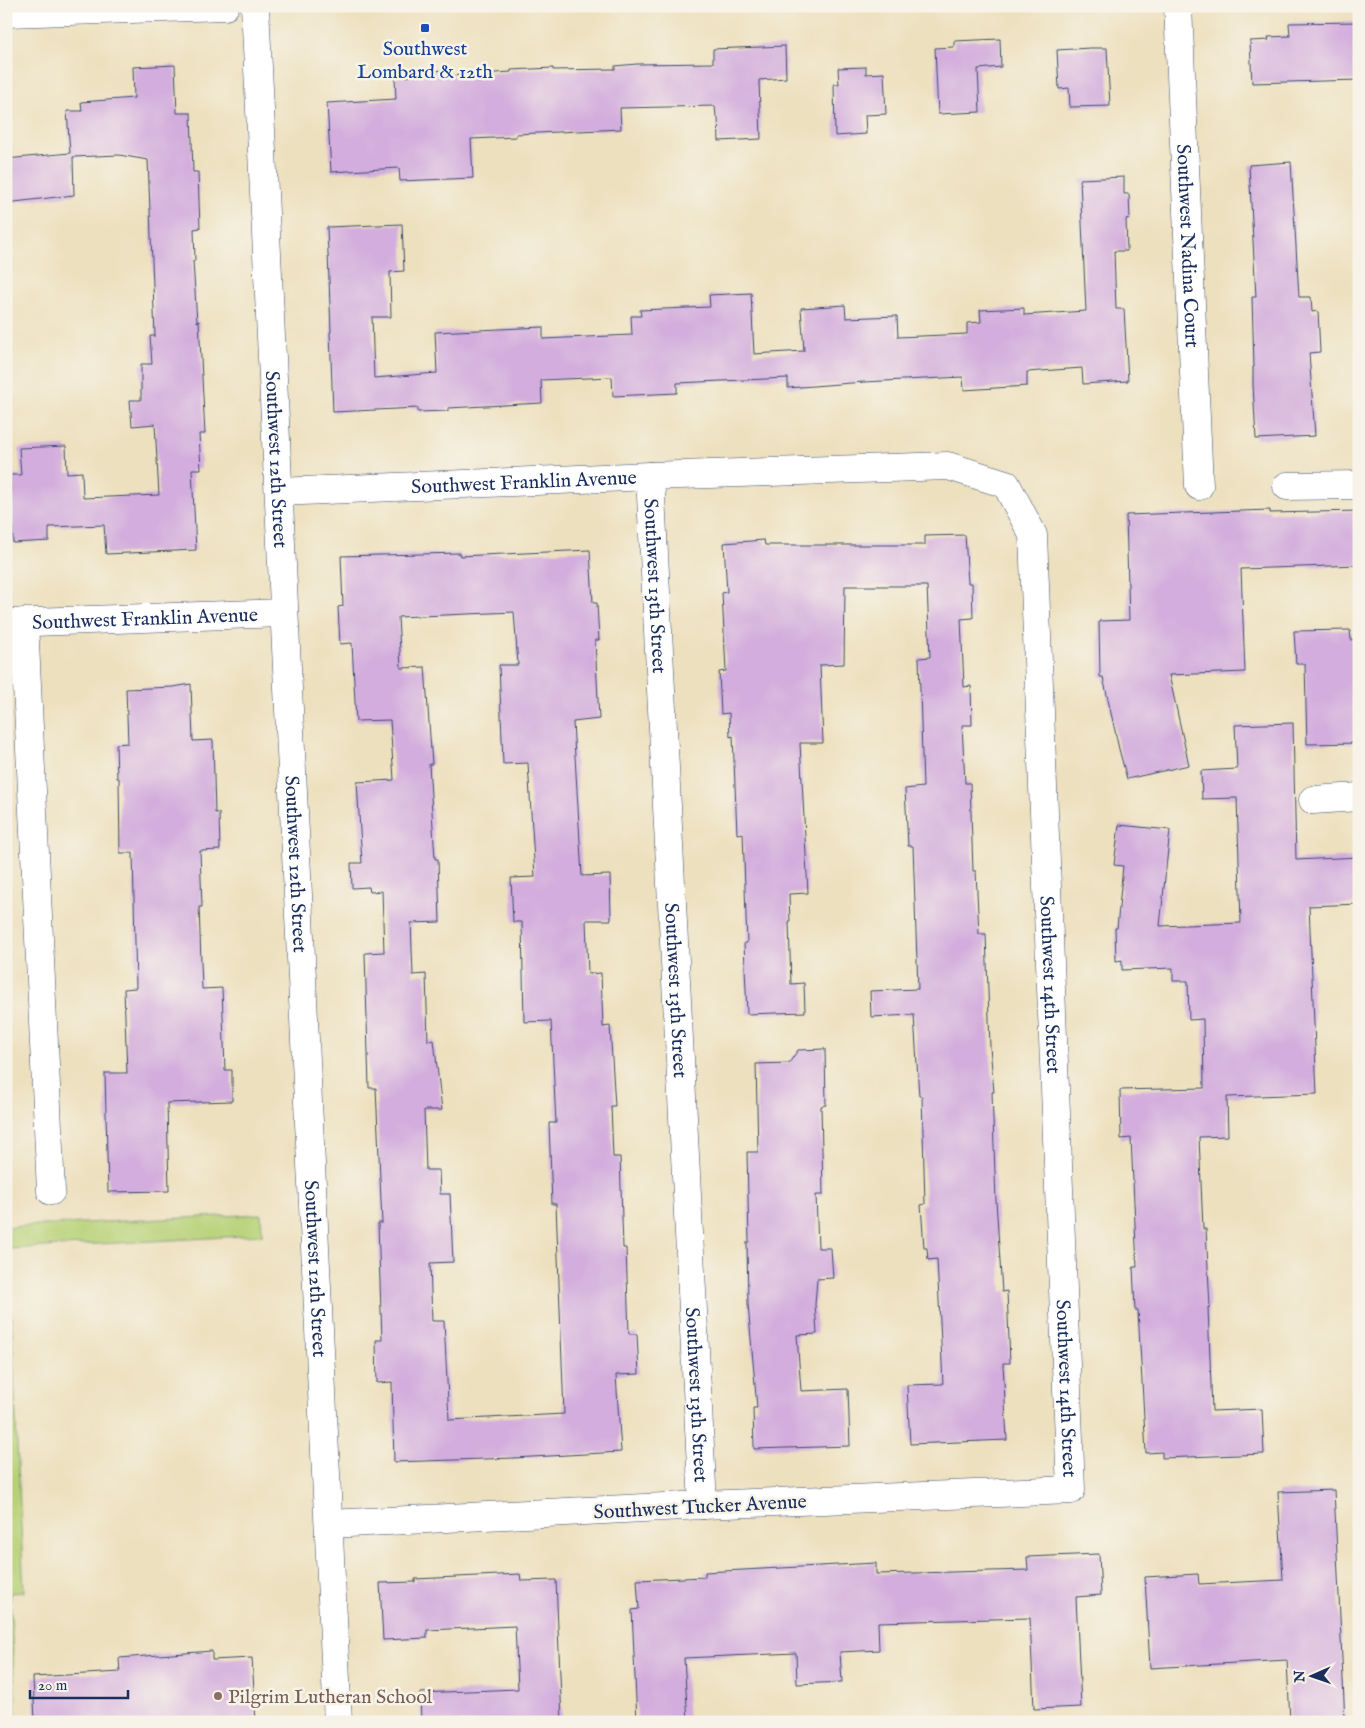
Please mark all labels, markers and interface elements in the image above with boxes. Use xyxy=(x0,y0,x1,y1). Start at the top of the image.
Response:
marker: Southwest Lombard & 12th xyxy=(419,22,431,34)
place label: Southwest Lombard & 12th xyxy=(357,37,493,85)
street label: Southwest Nadina Court xyxy=(1170,143,1204,348)
street label: Southwest 12th Street xyxy=(259,370,292,549)
street label: Southwest Franklin Avenue xyxy=(410,466,637,500)
street label: Southwest 13th Street xyxy=(637,498,671,674)
street label: Southwest Franklin Avenue xyxy=(32,603,258,636)
street label: Southwest 12th Street xyxy=(278,775,312,953)
street label: Southwest 14th Street xyxy=(1033,895,1065,1074)
street label: Southwest 13th Street xyxy=(658,902,692,1079)
street label: Southwest 12th Street xyxy=(298,1179,331,1358)
street label: Southwest 14th Street xyxy=(1049,1299,1081,1478)
street label: Southwest 13th Street xyxy=(679,1306,713,1483)
street label: Southwest Tucker Avenue xyxy=(593,1489,807,1526)
north arrow xyxy=(1288,1650,1338,1700)
scale bar xyxy=(30,1668,128,1700)
text: N xyxy=(1291,1670,1309,1684)
text: 20 m xyxy=(38,1676,68,1695)
place label: Pilgrim Lutheran School xyxy=(228,1685,433,1710)
marker: Pilgrim Lutheran School xyxy=(212,1690,224,1702)

